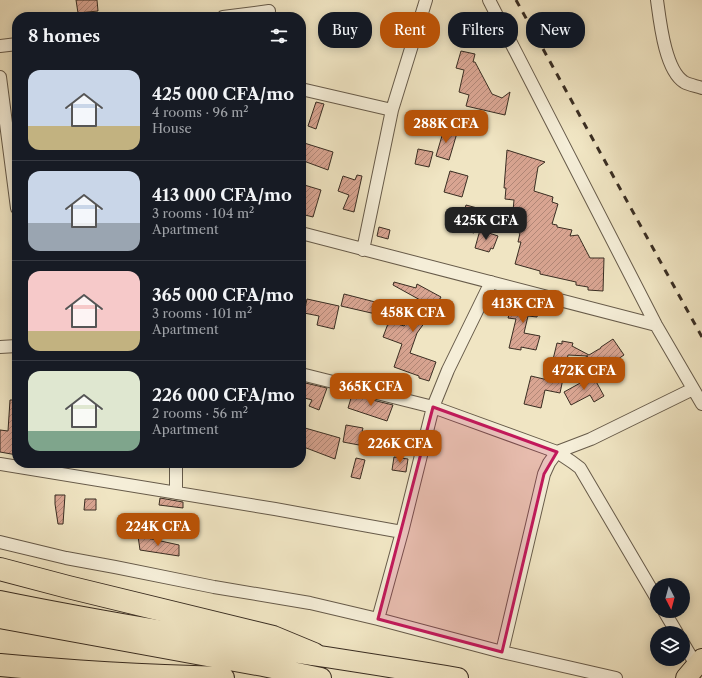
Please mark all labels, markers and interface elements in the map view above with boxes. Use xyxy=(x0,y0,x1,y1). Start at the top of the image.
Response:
chip: Buy xyxy=(318,12,372,48)
chip: Rent xyxy=(380,12,440,48)
chip: Filters xyxy=(448,12,518,48)
chip: New xyxy=(526,12,585,48)
icon: filters xyxy=(268,25,290,47)
text: 8 homes xyxy=(28,26,100,46)
text: 425 000 CFA/mo xyxy=(152,84,294,104)
icon: home xyxy=(60,86,108,134)
text: 4 rooms · 96 m² xyxy=(152,104,249,120)
pin: 288K CFA xyxy=(405,110,487,144)
text: 288K CFA xyxy=(413,115,479,131)
text: House xyxy=(152,120,192,136)
text: 413 000 CFA/mo xyxy=(152,185,292,205)
icon: home xyxy=(60,187,108,235)
text: 3 rooms · 104 m² xyxy=(152,205,254,221)
pin: 425K CFA xyxy=(445,207,527,241)
text: 425K CFA xyxy=(454,212,518,228)
text: Apartment xyxy=(152,221,219,237)
text: 365 000 CFA/mo xyxy=(152,285,294,305)
icon: home xyxy=(60,287,108,335)
pin: 413K CFA xyxy=(482,290,564,324)
text: 413K CFA xyxy=(492,295,554,311)
pin: 458K CFA xyxy=(372,299,454,333)
text: 458K CFA xyxy=(381,304,445,320)
text: 3 rooms · 101 m² xyxy=(152,305,252,321)
text: Apartment xyxy=(152,321,219,337)
pin: 472K CFA xyxy=(543,357,625,391)
text: 472K CFA xyxy=(552,362,616,378)
pin: 365K CFA xyxy=(330,373,412,407)
text: 365K CFA xyxy=(339,378,403,394)
text: 226 000 CFA/mo xyxy=(152,385,295,405)
icon: home xyxy=(60,387,108,435)
text: 2 rooms · 56 m² xyxy=(152,405,248,421)
text: Apartment xyxy=(152,421,219,437)
pin: 226K CFA xyxy=(359,430,441,464)
text: 226K CFA xyxy=(367,435,433,451)
pin: 224K CFA xyxy=(117,513,199,547)
text: 224K CFA xyxy=(126,518,190,534)
north arrow xyxy=(650,578,690,618)
map controls xyxy=(650,578,690,666)
button: layers xyxy=(650,626,690,666)

